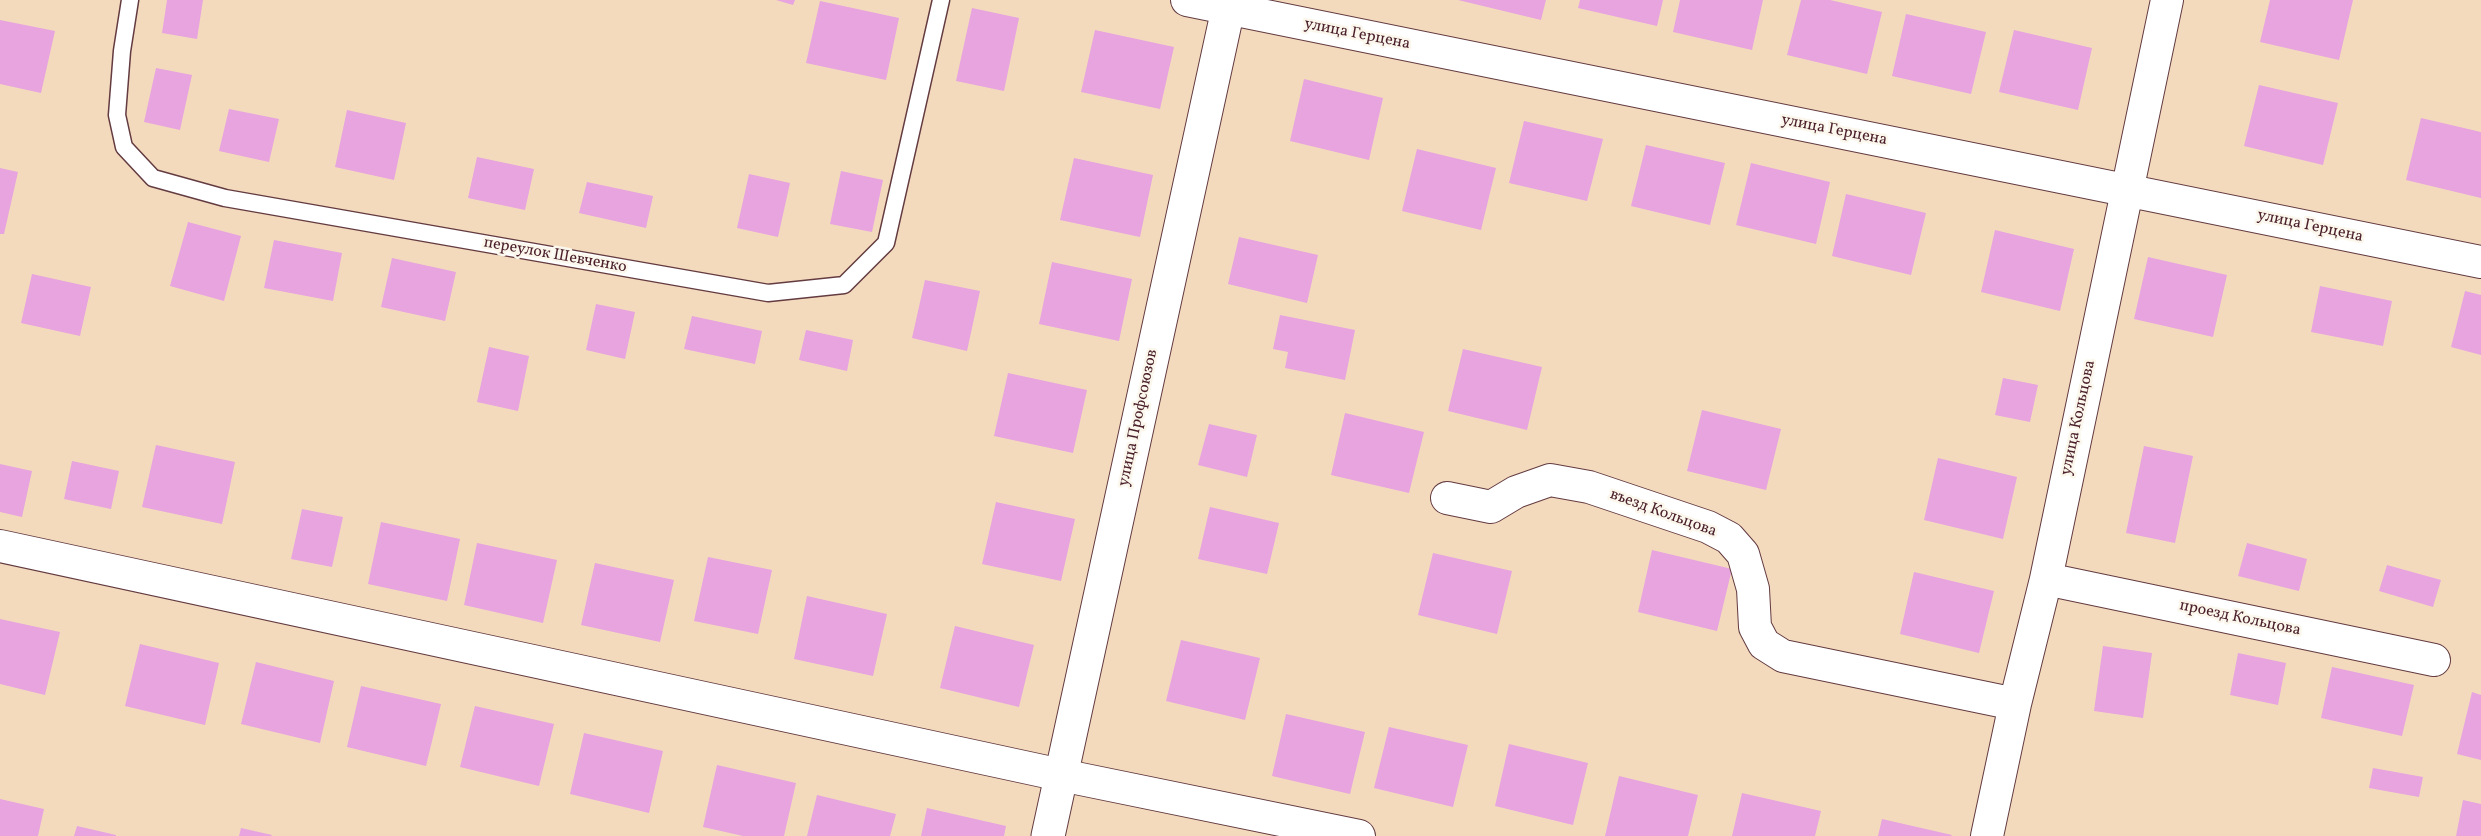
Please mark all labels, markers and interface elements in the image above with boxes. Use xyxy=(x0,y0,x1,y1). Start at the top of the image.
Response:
street label: улица Герцена xyxy=(1302,15,1412,55)
street label: улица Герцена xyxy=(1779,111,1889,151)
street label: улица Герцена xyxy=(2255,206,2365,248)
street label: переулок Шевченко xyxy=(482,234,628,278)
street label: улица Профсоюзов xyxy=(1115,348,1163,488)
street label: улица Кольцова xyxy=(2057,359,2101,477)
street label: въезд Кольцова xyxy=(1607,486,1719,542)
street label: проезд Кольцова xyxy=(2178,597,2302,641)

